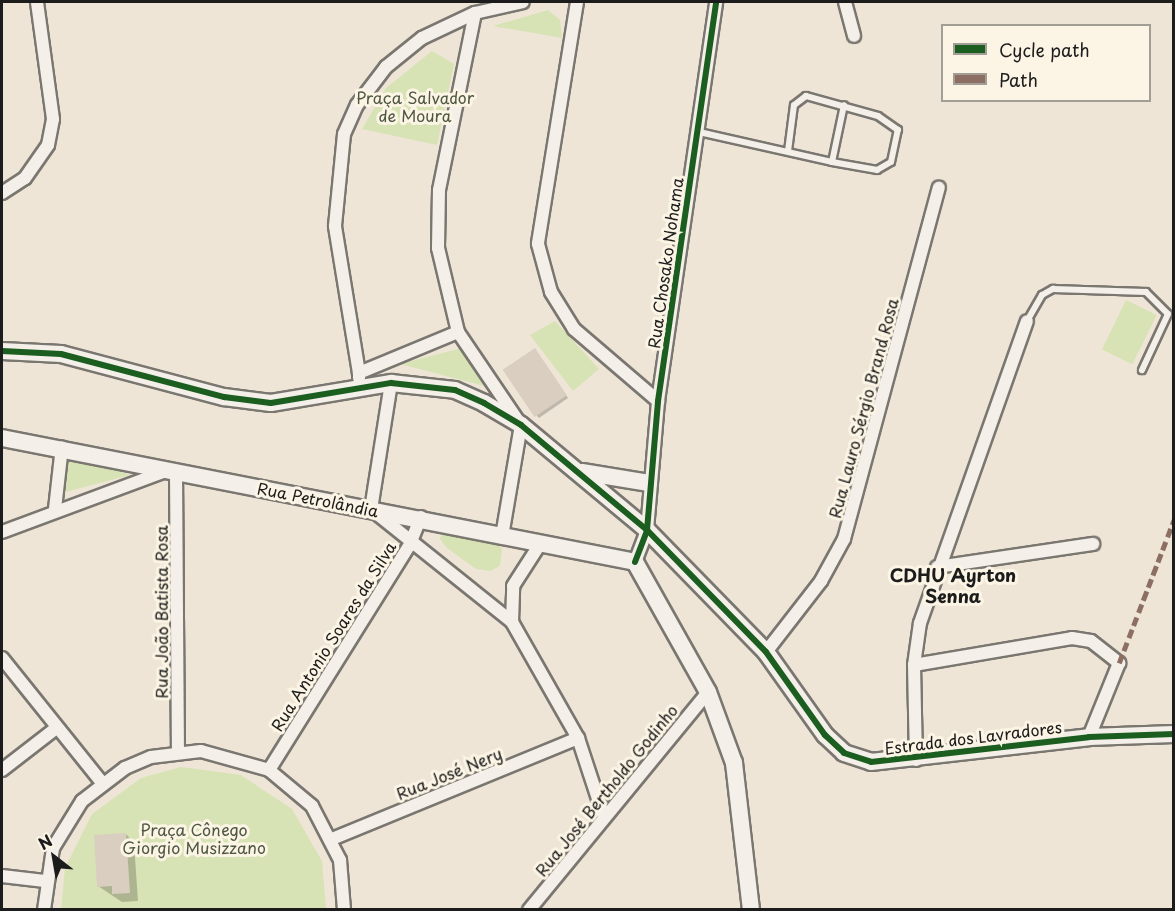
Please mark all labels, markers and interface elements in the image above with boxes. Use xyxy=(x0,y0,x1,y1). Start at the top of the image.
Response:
legend xyxy=(941,24,1151,102)
text: Cycle path xyxy=(999,36,1090,63)
text: Path xyxy=(999,66,1038,93)
park label: Praça Salvador de Moura xyxy=(356,87,474,125)
street label: Rua Chosako Nohama xyxy=(643,176,687,350)
street label: Rua Lauro Sérgio Brand Rosa xyxy=(824,295,902,521)
street label: Rua Petrolândia xyxy=(255,478,381,520)
street label: Rua João Batista Rosa xyxy=(151,524,171,700)
street label: Rua Antonio Soares da Silva xyxy=(266,537,400,735)
district label: CDHU Ayrton Senna xyxy=(890,565,1016,608)
street label: Rua José Bertholdo Godinho xyxy=(530,699,682,881)
street label: Estrada dos Lavradores xyxy=(883,717,1063,757)
street label: Rua José Nery xyxy=(393,743,505,803)
park label: Praça Cônego Giorgio Musizzano xyxy=(122,819,266,857)
north arrow xyxy=(24,827,84,887)
text: N xyxy=(33,828,56,855)

